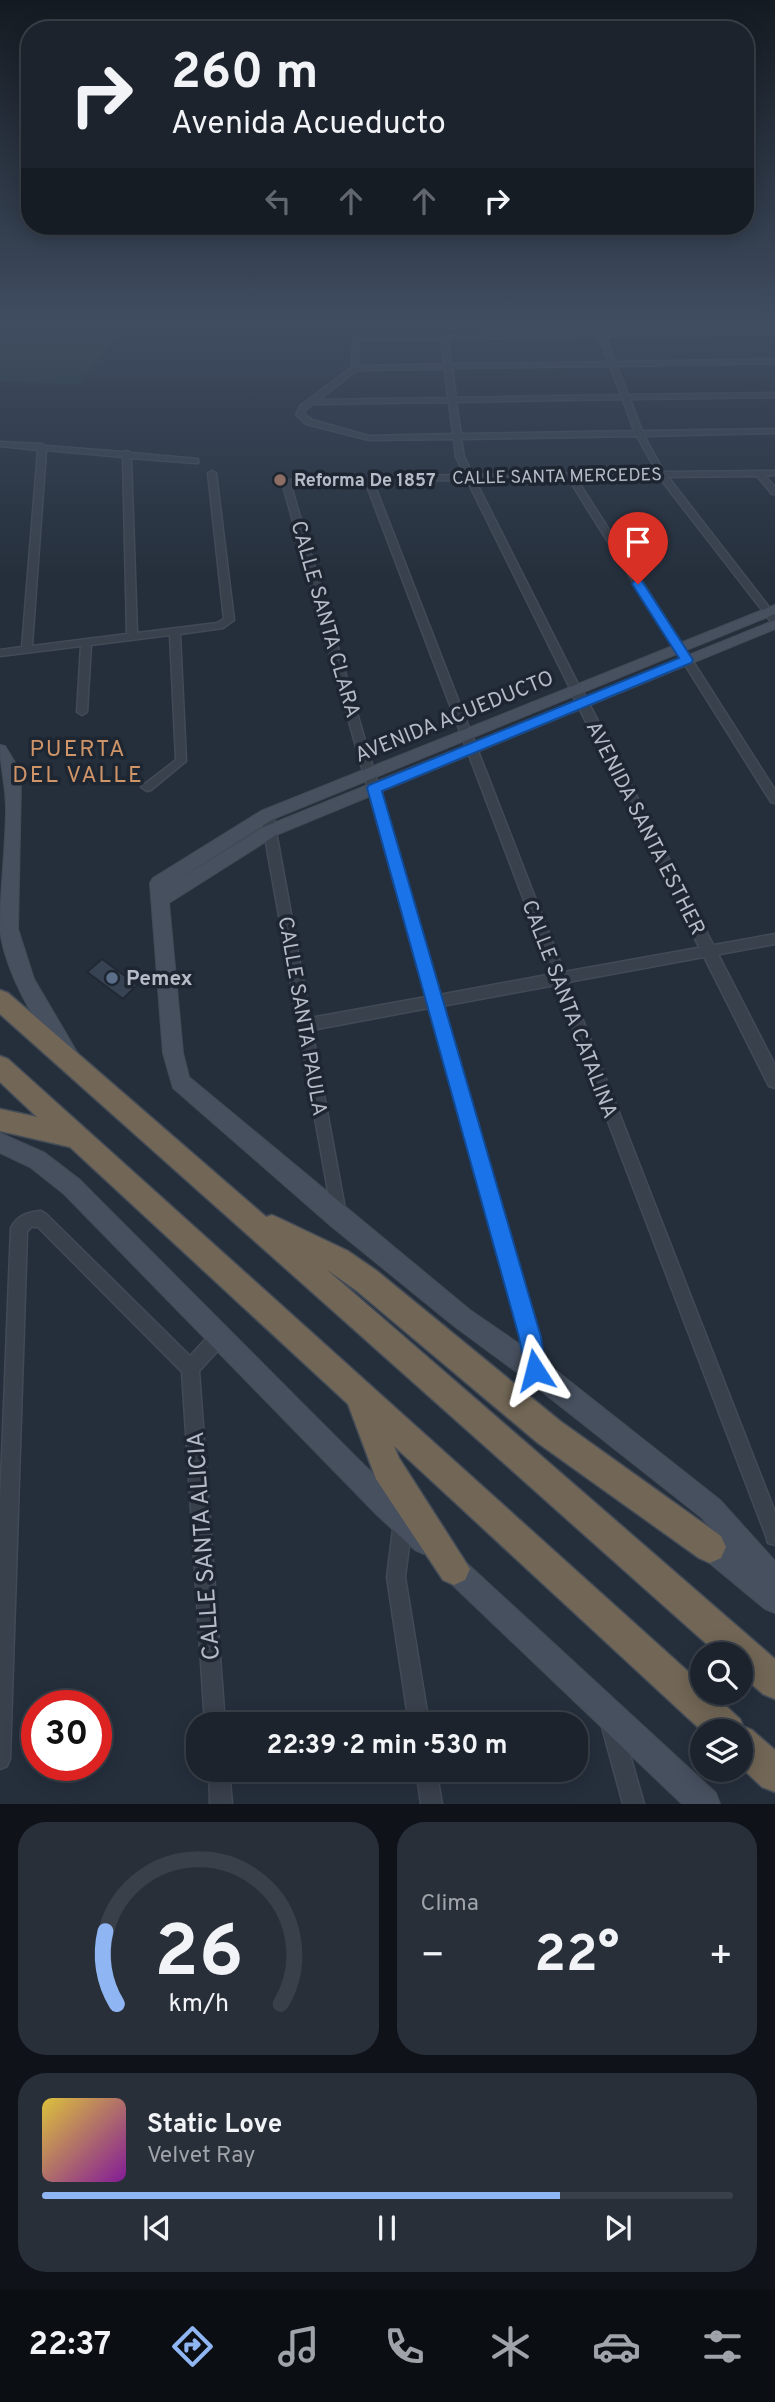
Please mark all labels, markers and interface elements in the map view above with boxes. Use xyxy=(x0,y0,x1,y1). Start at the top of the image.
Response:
text: 260 m xyxy=(171,44,318,106)
icon: right xyxy=(56,49,147,140)
text: Avenida Acueducto xyxy=(171,105,446,145)
icon: left xyxy=(259,182,297,220)
icon: ahead xyxy=(332,182,370,220)
icon: ahead xyxy=(405,182,443,220)
icon: right xyxy=(478,182,516,220)
street label: CALLE SANTA MERCEDES xyxy=(452,464,662,491)
place label: Reforma De 1857 xyxy=(294,470,436,493)
marker: Reforma De 1857 xyxy=(272,472,288,488)
pin xyxy=(608,512,668,584)
street label: CALLE SANTA CLARA xyxy=(283,518,366,721)
icon: arrive xyxy=(619,523,657,561)
street label: AVENIDA ACUEDUCTO xyxy=(351,665,558,770)
street label: AVENIDA SANTA ESTHER xyxy=(579,717,710,940)
district label: PUERTA DEL VALLE xyxy=(12,736,144,791)
street label: CALLE SANTA CATALINA xyxy=(514,897,623,1123)
street label: CALLE SANTA PAULA xyxy=(271,914,332,1118)
place label: Pemex xyxy=(126,966,193,993)
marker: Pemex xyxy=(104,970,120,986)
position arrow xyxy=(498,1333,572,1407)
street label: CALLE SANTA ALICIA xyxy=(182,1430,228,1661)
map controls xyxy=(690,1642,753,1782)
button: search xyxy=(690,1642,753,1705)
speed limit sign: 30 xyxy=(21,1690,112,1781)
button: layers xyxy=(690,1719,753,1782)
text: 22:39 · 2 min · 530 m xyxy=(266,1730,508,1763)
text: Clima xyxy=(421,1890,479,1919)
text: 26 xyxy=(154,1911,243,2003)
text: 22° xyxy=(534,1924,619,1990)
text: − xyxy=(421,1933,445,1982)
text: + xyxy=(708,1933,733,1982)
text: km/h xyxy=(168,1989,229,2021)
text: Static Love xyxy=(147,2109,282,2142)
text: Velvet Ray xyxy=(147,2142,255,2171)
icon: previous xyxy=(138,2209,176,2247)
icon: pause xyxy=(368,2209,406,2247)
icon: next xyxy=(599,2209,637,2247)
icon: directions xyxy=(168,2322,217,2371)
icon: music xyxy=(274,2322,323,2371)
icon: phone xyxy=(380,2322,429,2371)
icon: climate xyxy=(486,2322,535,2371)
icon: car xyxy=(592,2322,641,2371)
icon: filters xyxy=(698,2322,747,2371)
text: 22:37 xyxy=(28,2326,111,2366)

